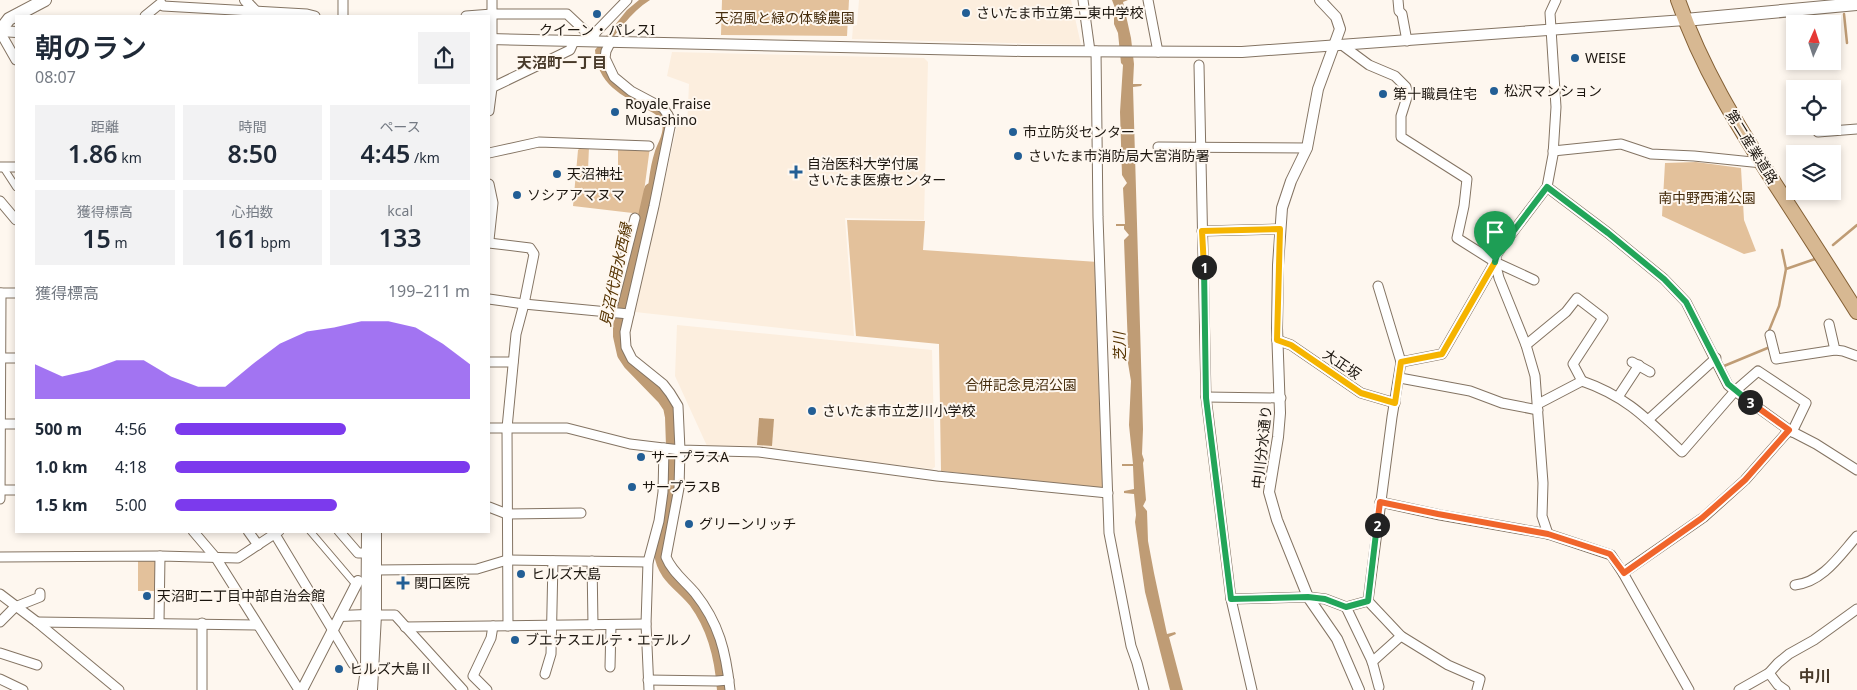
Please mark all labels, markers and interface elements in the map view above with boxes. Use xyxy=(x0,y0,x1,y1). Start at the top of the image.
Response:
place label: さいたま市立第二東中学校 xyxy=(976,3,1144,22)
marker: さいたま市立第二東中学校 xyxy=(960,7,972,19)
marker: クイーン・パレスI xyxy=(591,8,603,20)
park label: 天沼風と緑の体験農園 xyxy=(715,8,855,27)
north arrow xyxy=(1786,15,1841,70)
map controls xyxy=(1786,15,1841,200)
place label: クイーン・パレスI xyxy=(539,20,655,39)
text: 朝のラン xyxy=(35,28,147,66)
button: share xyxy=(418,32,470,84)
place label: WEISE xyxy=(1585,48,1626,67)
district label: 天沼町一丁目 xyxy=(517,52,607,72)
marker: WEISE xyxy=(1569,52,1581,64)
text: 08:07 xyxy=(35,66,76,88)
button: locate xyxy=(1786,80,1841,135)
place label: 松沢マンション xyxy=(1504,81,1602,100)
place label: 第十職員住宅 xyxy=(1393,84,1477,103)
marker: 松沢マンション xyxy=(1488,85,1500,97)
marker: 第十職員住宅 xyxy=(1377,88,1389,100)
place label: Royale Fraise Musashino xyxy=(625,94,711,129)
marker: Royale Fraise Musashino xyxy=(609,106,621,118)
street label: 第二産業道路 xyxy=(1722,106,1783,187)
text: 距離 xyxy=(91,117,119,136)
text: 時間 xyxy=(238,117,266,136)
text: ペース xyxy=(380,117,421,136)
place label: 市立防災センター xyxy=(1023,122,1135,141)
marker: 市立防災センター xyxy=(1007,126,1019,138)
text: 1.86 xyxy=(68,136,118,170)
text: 8:50 xyxy=(228,136,277,170)
text: 4:45 xyxy=(361,136,410,170)
button: layers xyxy=(1786,145,1841,200)
place label: さいたま市消防局大宮消防署 xyxy=(1028,146,1210,165)
text: km xyxy=(118,148,142,167)
text: /km xyxy=(410,148,440,167)
marker: さいたま市消防局大宮消防署 xyxy=(1012,150,1024,162)
place label: 自治医科大学付属 さいたま医療センター xyxy=(807,154,947,189)
place label: 天沼神社 xyxy=(567,164,623,183)
marker: 自治医科大学付属 さいたま医療センター xyxy=(789,165,803,179)
marker: 天沼神社 xyxy=(551,168,563,180)
place label: ソシアアマヌマ xyxy=(527,185,625,204)
park label: 南中野西浦公園 xyxy=(1658,188,1756,207)
marker: ソシアアマヌマ xyxy=(511,189,523,201)
text: kcal xyxy=(387,201,413,220)
text: 獲得標高 xyxy=(77,202,133,221)
text: 心拍数 xyxy=(231,202,273,221)
pin xyxy=(1474,211,1516,262)
icon: arrive xyxy=(1481,218,1509,246)
water label: 見沼代用水西縁 xyxy=(594,219,636,328)
text: 133 xyxy=(379,220,422,254)
text: 15 xyxy=(82,221,111,255)
text: 161 xyxy=(214,221,257,255)
text: m xyxy=(111,233,128,252)
text: bpm xyxy=(257,233,291,252)
pin: 1 xyxy=(1192,254,1216,280)
text: 1 xyxy=(1200,258,1209,277)
text: 199–211 m xyxy=(388,280,470,302)
text: 獲得標高 xyxy=(35,282,99,304)
water label: 芝川 xyxy=(1108,330,1130,362)
street label: 大正坂 xyxy=(1320,344,1365,383)
park label: 合併記念見沼公園 xyxy=(965,375,1077,394)
pin: 3 xyxy=(1738,390,1762,414)
text: 3 xyxy=(1746,393,1755,412)
place label: さいたま市立芝川小学校 xyxy=(822,401,976,420)
street label: 中川分水通り xyxy=(1248,404,1275,490)
marker: さいたま市立芝川小学校 xyxy=(806,405,818,417)
text: 500 m xyxy=(35,418,82,440)
text: 4:56 xyxy=(115,418,147,440)
place label: サープラスA xyxy=(651,447,729,466)
marker: サープラスA xyxy=(635,451,647,463)
text: 1.0 km xyxy=(35,456,87,478)
text: 4:18 xyxy=(115,456,147,478)
place label: サープラスB xyxy=(642,477,720,496)
marker: サープラスB xyxy=(626,481,638,493)
text: 1.5 km xyxy=(35,494,87,516)
text: 5:00 xyxy=(115,494,147,516)
pin: 2 xyxy=(1364,512,1390,538)
place label: グリーンリッチ xyxy=(699,514,796,533)
text: 2 xyxy=(1373,516,1382,535)
marker: グリーンリッチ xyxy=(683,518,695,530)
place label: ヒルズ大島 xyxy=(531,564,601,583)
marker: ヒルズ大島 xyxy=(515,568,527,580)
place label: 関口医院 xyxy=(414,573,470,592)
marker: 関口医院 xyxy=(396,576,410,590)
place label: 天沼町二丁目中部自治会館 xyxy=(157,586,325,605)
marker: 天沼町二丁目中部自治会館 xyxy=(141,590,153,602)
place label: ブエナスエルテ・エテルノ xyxy=(525,630,693,649)
marker: ブエナスエルテ・エテルノ xyxy=(509,634,521,646)
place label: ヒルズ大島Ⅱ xyxy=(349,659,433,678)
marker: ヒルズ大島Ⅱ xyxy=(333,663,345,675)
district label: 中川 xyxy=(1799,665,1831,687)

